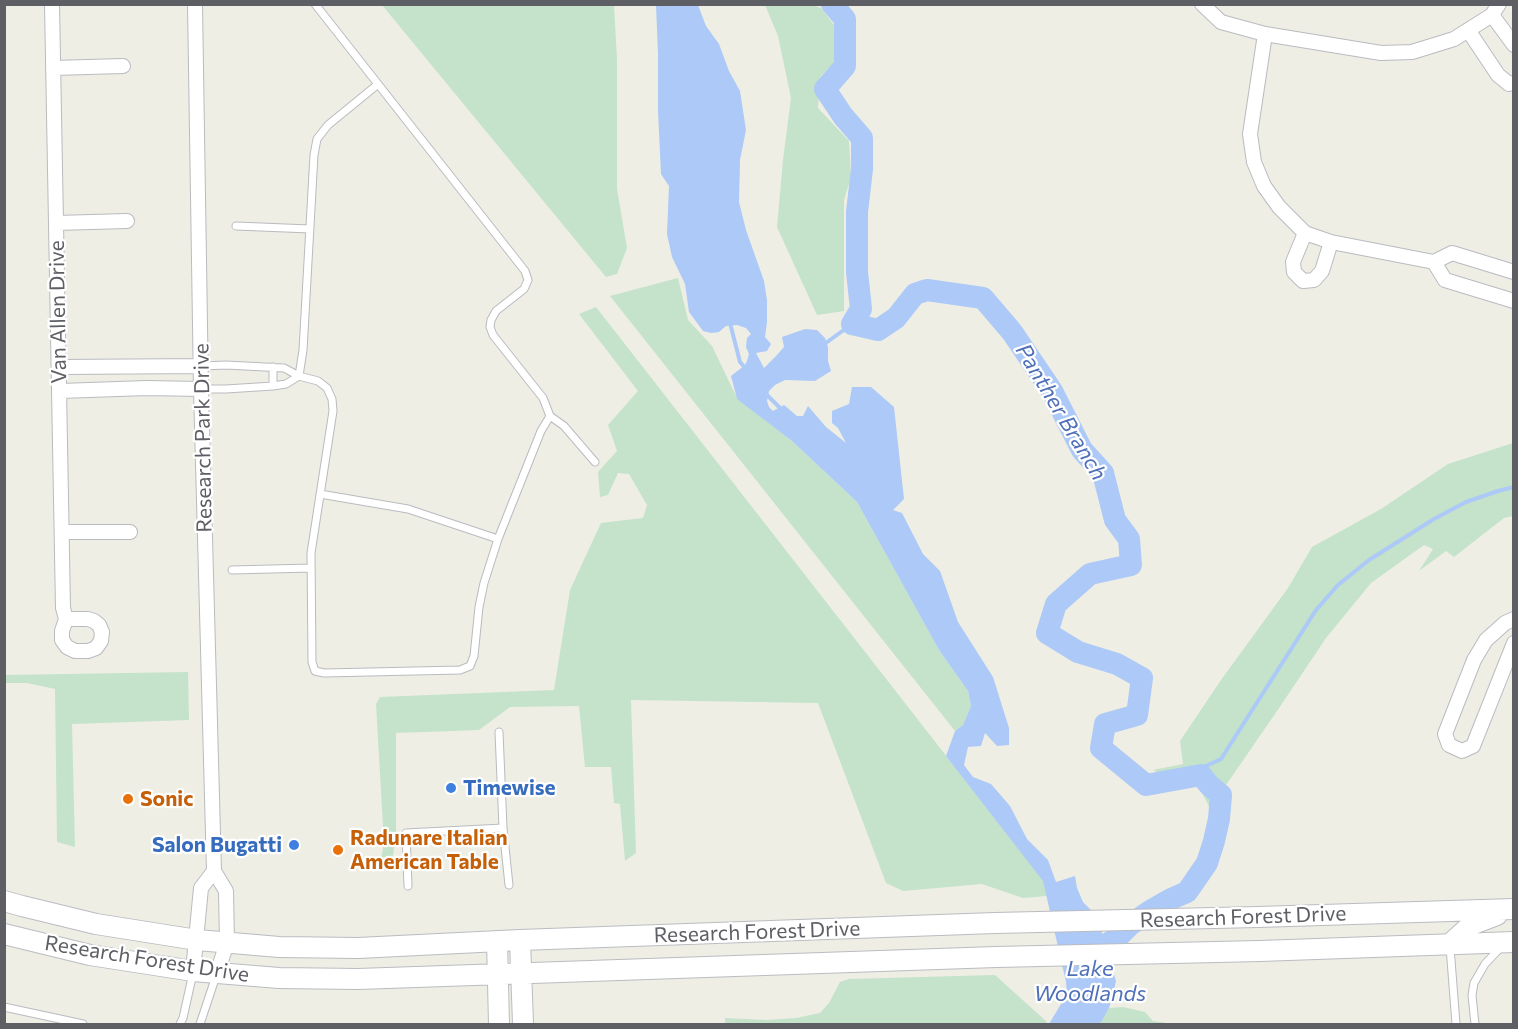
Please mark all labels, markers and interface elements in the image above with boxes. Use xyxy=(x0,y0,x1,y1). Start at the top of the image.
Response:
street label: Van Allen Drive xyxy=(44,240,72,384)
water label: Panther Branch xyxy=(1010,339,1112,485)
street label: Research Park Drive xyxy=(189,343,217,533)
place label: Timewise xyxy=(463,775,556,801)
marker: Timewise xyxy=(444,781,458,795)
place label: Sonic xyxy=(140,786,193,812)
marker: Sonic xyxy=(121,792,135,806)
place label: Radunare Italian American Table xyxy=(350,825,508,875)
place label: Salon Bugatti xyxy=(152,832,282,858)
marker: Salon Bugatti xyxy=(287,838,301,852)
marker: Radunare Italian American Table xyxy=(331,843,345,857)
street label: Research Forest Drive xyxy=(1139,901,1347,933)
street label: Research Forest Drive xyxy=(653,916,861,948)
street label: Research Forest Drive xyxy=(43,930,251,988)
water label: Lake Woodlands xyxy=(1034,956,1146,1008)

